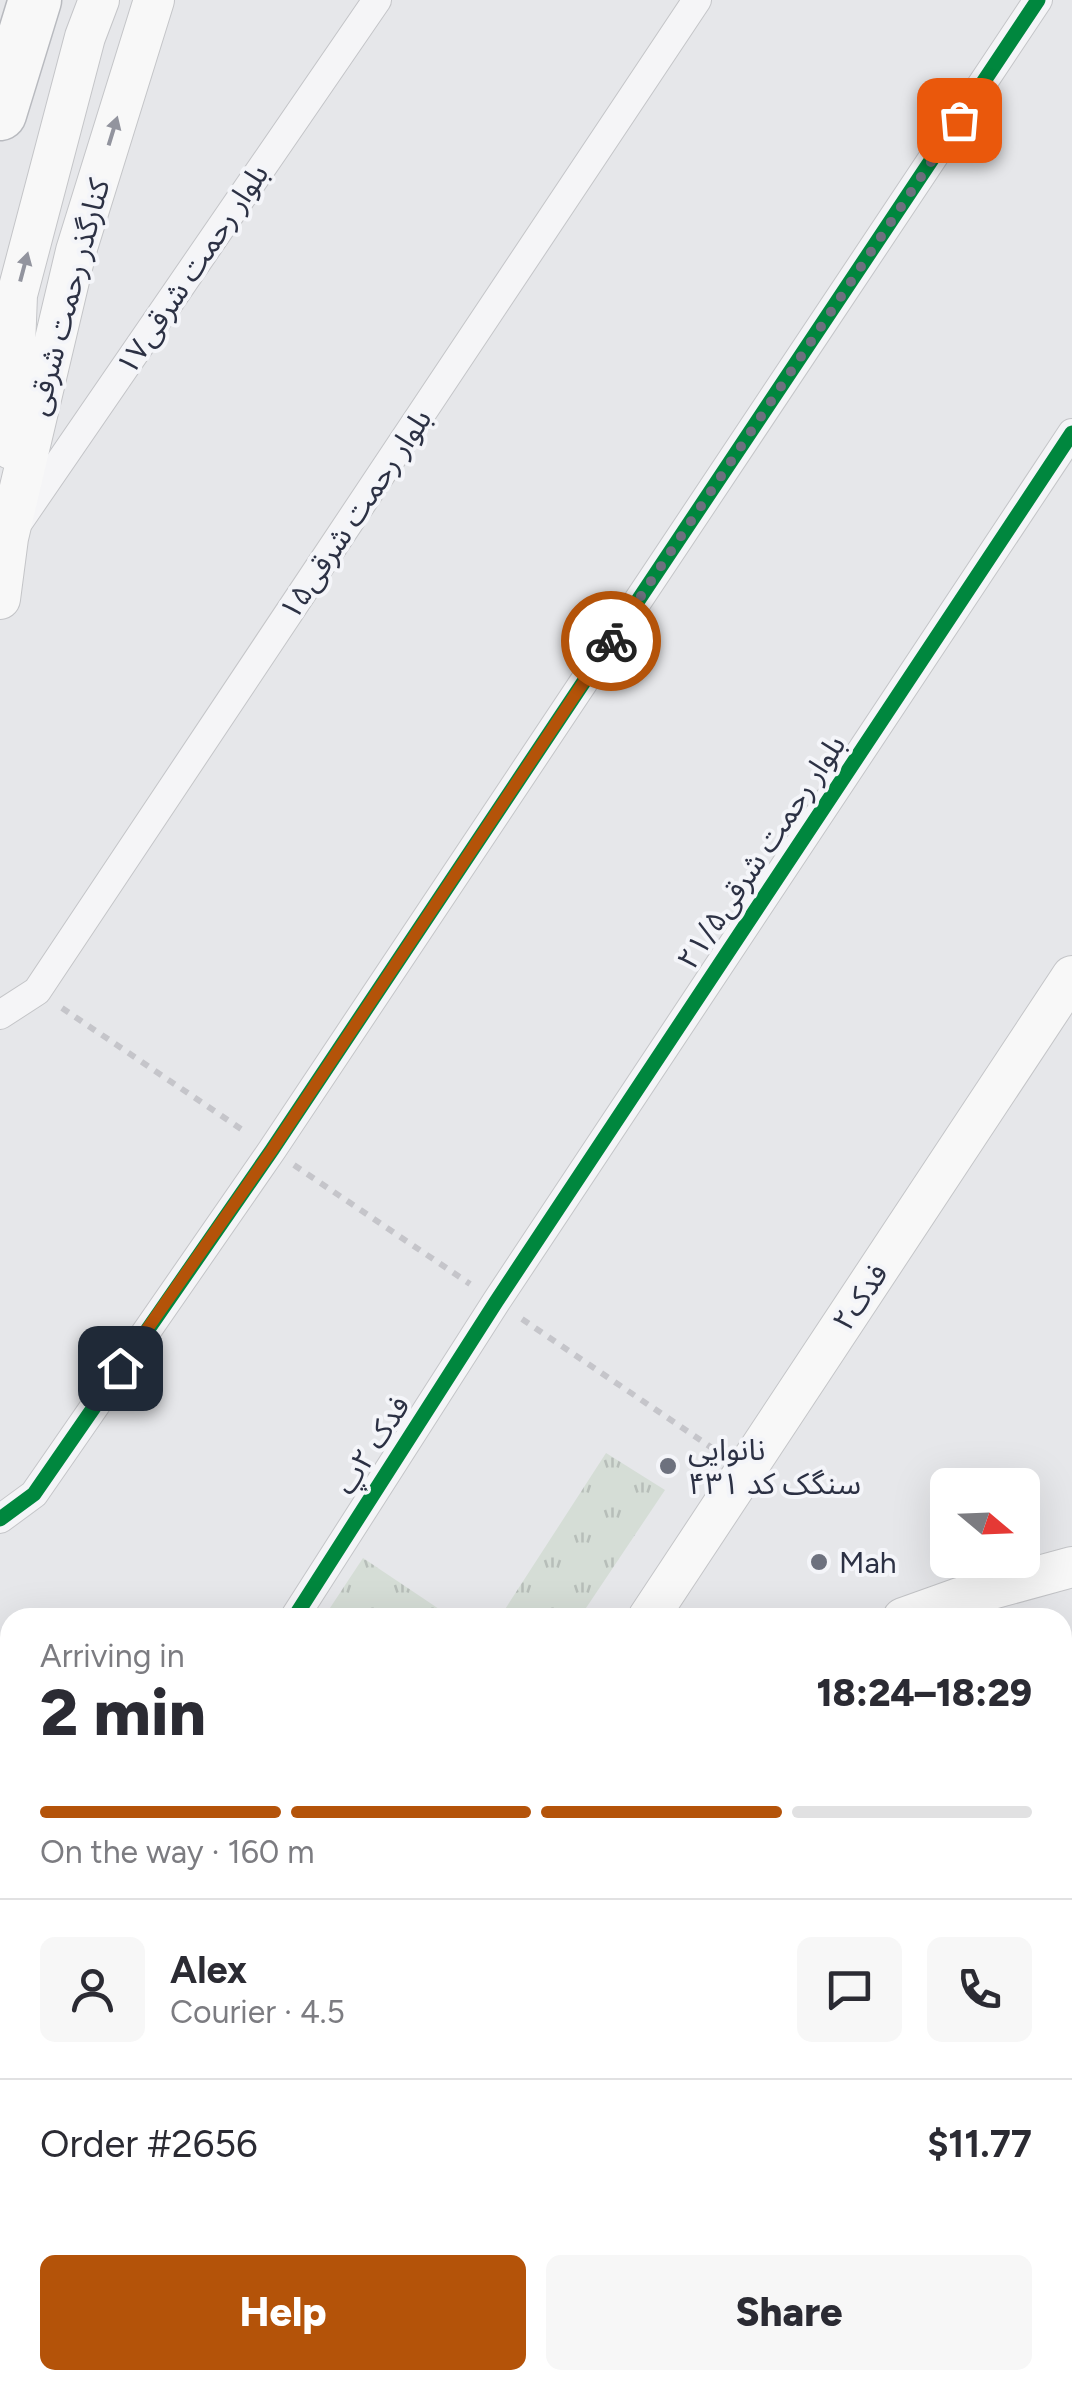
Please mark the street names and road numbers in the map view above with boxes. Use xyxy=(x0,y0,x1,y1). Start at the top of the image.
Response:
street label: بلوار رحمت شرقی۱۷ xyxy=(108,157,276,381)
street label: کنارگذر رحمت شرقی xyxy=(19,174,117,419)
street label: بلوار رحمت شرقی۱۵ xyxy=(271,402,439,626)
street label: بلوار رحمت شرقی۲۱/۵ xyxy=(669,728,853,976)
street label: فدک۲ xyxy=(824,1256,896,1338)
street label: فدک ۲پ xyxy=(327,1389,419,1502)

